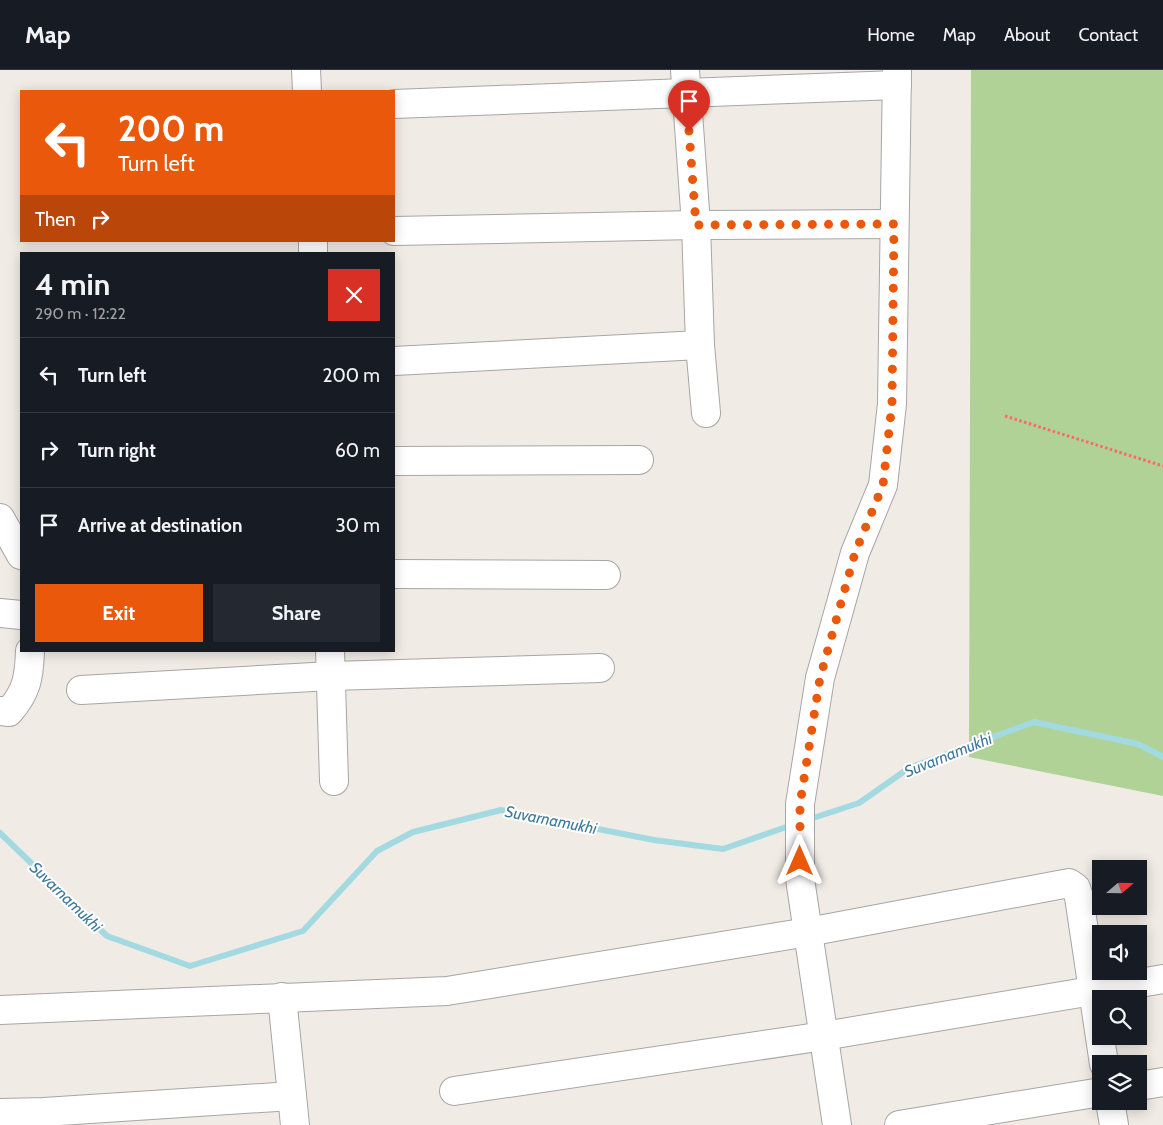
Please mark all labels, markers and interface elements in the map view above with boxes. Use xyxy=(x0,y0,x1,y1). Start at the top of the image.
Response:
text: Map xyxy=(25,20,71,49)
text: Home xyxy=(867,24,915,46)
text: Map xyxy=(943,24,976,46)
text: About xyxy=(1004,24,1050,46)
text: Contact xyxy=(1078,24,1138,46)
pin xyxy=(668,80,710,131)
icon: arrive xyxy=(675,87,703,115)
text: 200 m xyxy=(118,107,224,150)
icon: left xyxy=(35,110,100,175)
text: Turn left xyxy=(118,150,195,177)
icon: right xyxy=(86,205,114,233)
text: Then xyxy=(35,208,76,231)
text: 4 min xyxy=(35,266,110,303)
button: close xyxy=(328,269,380,321)
text: 290 m · 12:22 xyxy=(35,304,126,323)
icon: left xyxy=(35,361,63,389)
text: Turn left xyxy=(78,364,146,387)
text: 200 m xyxy=(323,364,380,387)
icon: right xyxy=(35,436,63,464)
text: Turn right xyxy=(78,439,156,462)
text: 60 m xyxy=(335,439,380,462)
icon: arrive xyxy=(35,511,63,539)
text: Arrive at destination xyxy=(78,514,242,537)
text: 30 m xyxy=(336,514,380,537)
button: Exit xyxy=(35,584,203,642)
button: Share xyxy=(213,584,380,642)
water label: Suvarnamukhi xyxy=(901,729,995,781)
water label: Suvarnamukhi xyxy=(504,802,599,838)
position arrow xyxy=(773,834,825,886)
water label: Suvarnamukhi xyxy=(26,858,106,936)
north arrow xyxy=(1092,860,1148,915)
map controls xyxy=(1092,860,1147,1110)
button: sound xyxy=(1092,925,1147,980)
button: search xyxy=(1092,990,1147,1045)
button: layers xyxy=(1092,1055,1147,1110)

